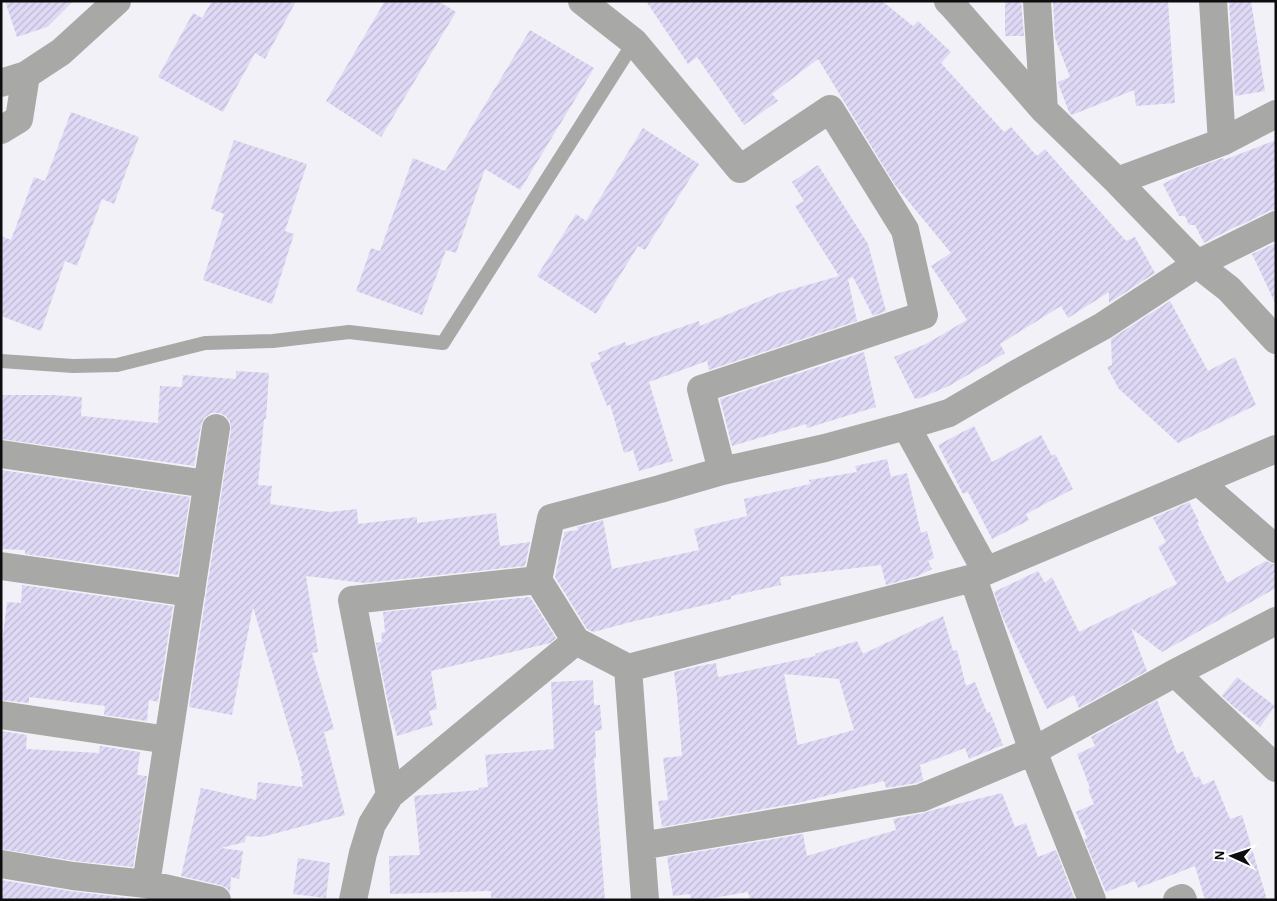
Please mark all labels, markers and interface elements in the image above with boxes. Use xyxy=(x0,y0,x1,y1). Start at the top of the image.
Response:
north arrow xyxy=(1207,831,1257,881)
text: N xyxy=(1213,850,1227,861)

